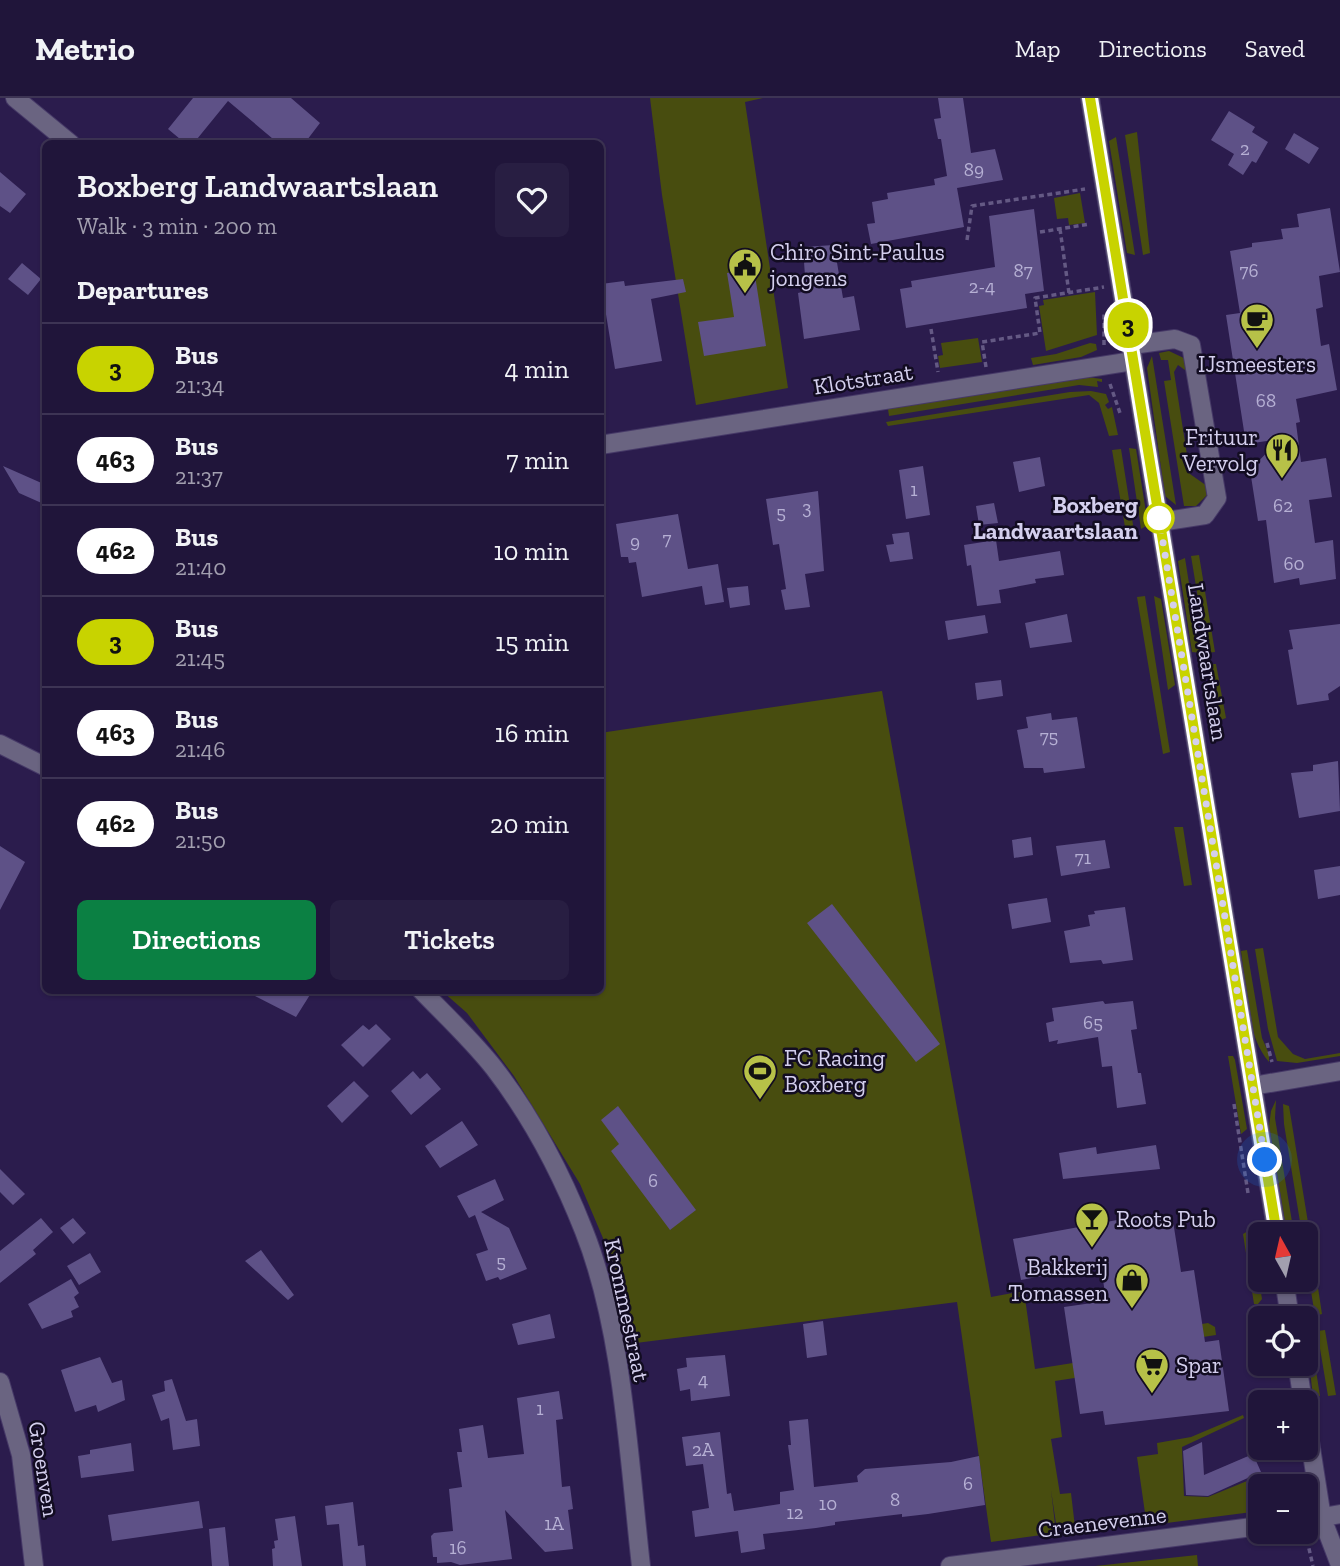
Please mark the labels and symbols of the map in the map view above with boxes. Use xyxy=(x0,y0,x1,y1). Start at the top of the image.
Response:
house number: 2 xyxy=(1240,137,1250,160)
house number: 89 xyxy=(964,158,984,181)
place label: Chiro Sint-Paulus jongens xyxy=(769,238,945,292)
public building icon: Chiro Sint-Paulus jongens xyxy=(726,246,764,295)
house number: 87 xyxy=(1013,259,1033,282)
house number: 76 xyxy=(1239,259,1259,282)
house number: 2-4 xyxy=(969,275,995,298)
cafe icon: IJsmeesters xyxy=(1238,301,1276,350)
line badge: 3 xyxy=(1105,302,1151,348)
place label: IJsmeesters xyxy=(1198,350,1316,378)
street label: Klotstraat xyxy=(811,357,915,401)
house number: 68 xyxy=(1256,389,1276,412)
place label: Frituur Vervolg xyxy=(1181,423,1258,477)
restaurant icon: Frituur Vervolg xyxy=(1263,431,1301,480)
house number: 1 xyxy=(910,478,918,501)
place label: Boxberg Landwaartslaan xyxy=(973,491,1138,545)
house number: 62 xyxy=(1273,494,1293,517)
house number: 3 xyxy=(802,496,812,519)
house number: 5 xyxy=(776,501,786,524)
marker: Boxberg Landwaartslaan xyxy=(1144,503,1174,533)
house number: 7 xyxy=(663,527,672,550)
house number: 9 xyxy=(630,530,640,553)
house number: 60 xyxy=(1283,552,1305,575)
street label: Landwaartslaan xyxy=(1182,581,1234,743)
house number: 75 xyxy=(1040,725,1058,748)
house number: 71 xyxy=(1075,846,1091,869)
house number: 65 xyxy=(1083,1011,1103,1034)
place label: FC Racing Boxberg xyxy=(784,1044,885,1098)
sports icon: FC Racing Boxberg xyxy=(741,1052,779,1101)
your location xyxy=(1247,1142,1282,1177)
house number: 6 xyxy=(648,1169,658,1192)
bar icon: Roots Pub xyxy=(1073,1200,1111,1249)
place label: Roots Pub xyxy=(1116,1205,1216,1233)
north arrow xyxy=(1248,1222,1318,1292)
street label: Krommestraat xyxy=(598,1236,656,1385)
house number: 5 xyxy=(496,1250,506,1273)
place label: Bakkerij Tomassen xyxy=(1008,1253,1108,1307)
shop icon: Bakkerij Tomassen xyxy=(1113,1261,1151,1310)
supermarket icon: Spar xyxy=(1133,1346,1171,1395)
place label: Spar xyxy=(1176,1351,1222,1379)
house number: 4 xyxy=(698,1368,708,1391)
house number: 1 xyxy=(536,1397,544,1420)
street label: Groenven xyxy=(23,1419,65,1519)
house number: 2A xyxy=(692,1438,715,1461)
house number: 6 xyxy=(963,1472,973,1495)
house number: 8 xyxy=(890,1488,900,1511)
house number: 10 xyxy=(819,1492,837,1515)
street label: Craenevenne xyxy=(1036,1500,1168,1544)
house number: 12 xyxy=(786,1501,804,1524)
house number: 1A xyxy=(544,1512,564,1535)
house number: 16 xyxy=(449,1536,467,1559)

